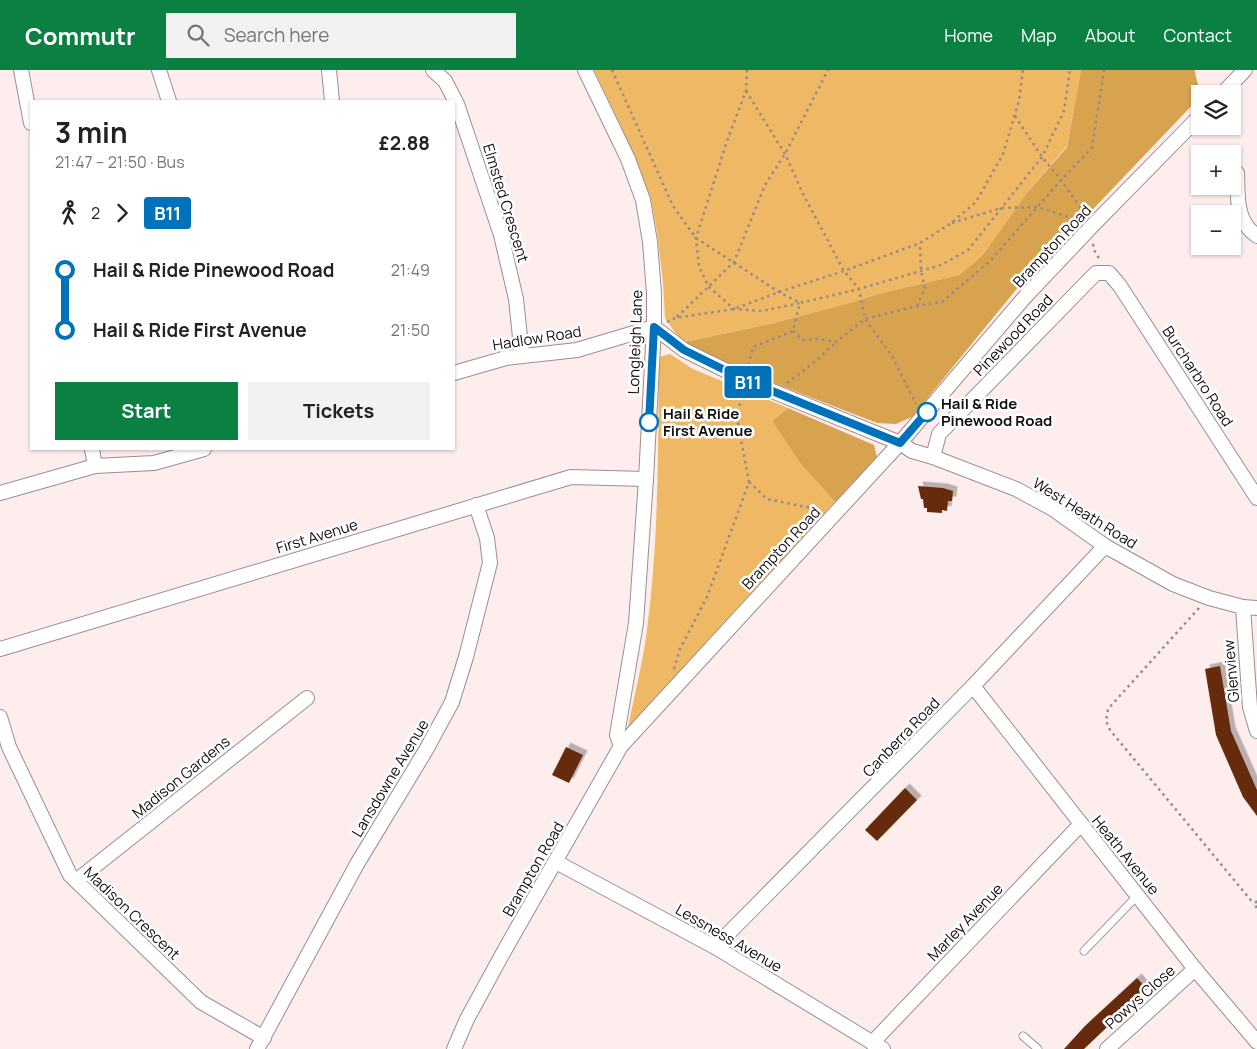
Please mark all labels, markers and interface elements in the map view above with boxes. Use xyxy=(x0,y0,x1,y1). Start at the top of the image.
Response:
search box xyxy=(166,13,516,58)
text: Commutr xyxy=(25,19,136,52)
icon: search xyxy=(184,21,212,49)
text: Search here xyxy=(224,22,329,48)
text: Home xyxy=(944,23,993,47)
text: Map xyxy=(1021,23,1057,47)
text: About xyxy=(1085,23,1135,47)
text: Contact xyxy=(1163,23,1232,47)
map controls xyxy=(1191,85,1241,255)
button: layers xyxy=(1191,85,1241,135)
text: 3 min xyxy=(55,113,127,151)
text: £2.88 xyxy=(379,130,430,156)
street label: Elmsted Crescent xyxy=(478,141,534,265)
button: + xyxy=(1191,145,1241,195)
text: 21:47 – 21:50 · Bus xyxy=(55,151,185,173)
icon: walk xyxy=(55,199,83,227)
icon: forward xyxy=(108,199,136,227)
street label: Brampton Road xyxy=(1008,200,1096,292)
text: B11 xyxy=(154,201,181,225)
text: 2 xyxy=(91,202,100,224)
button: − xyxy=(1191,205,1241,255)
text: Hail & Ride Pinewood Road xyxy=(93,257,335,283)
text: 21:49 xyxy=(391,259,430,281)
street label: Longleigh Lane xyxy=(623,289,647,395)
street label: Pinewood Road xyxy=(969,289,1057,381)
text: Hail & Ride First Avenue xyxy=(93,317,307,343)
text: 21:50 xyxy=(391,319,430,341)
street label: Hadlow Road xyxy=(491,321,583,355)
street label: Burcharbro Road xyxy=(1158,322,1238,430)
line badge: B11 xyxy=(719,366,777,398)
text: B11 xyxy=(734,370,762,394)
button: Start xyxy=(55,382,238,440)
button: Tickets xyxy=(248,382,430,440)
place label: Hail & Ride Pinewood Road xyxy=(941,393,1052,431)
marker: Hail & Ride Pinewood Road xyxy=(917,402,937,422)
place label: Hail & Ride First Avenue xyxy=(663,403,752,441)
marker: Hail & Ride First Avenue xyxy=(639,412,659,432)
street label: West Heath Road xyxy=(1029,472,1141,554)
street label: Brampton Road xyxy=(737,502,825,594)
street label: First Avenue xyxy=(274,514,361,558)
street label: Glenview xyxy=(1218,638,1244,703)
street label: Canberra Road xyxy=(858,693,944,781)
street label: Lansdowne Avenue xyxy=(347,715,434,841)
street label: Madison Gardens xyxy=(128,731,234,823)
street label: Heath Avenue xyxy=(1087,811,1165,899)
street label: Brampton Road xyxy=(497,818,569,920)
street label: Madison Crescent xyxy=(79,862,185,964)
street label: Marley Avenue xyxy=(922,878,1008,966)
street label: Lessness Avenue xyxy=(672,899,786,977)
street label: Powys Close xyxy=(1100,960,1180,1034)

